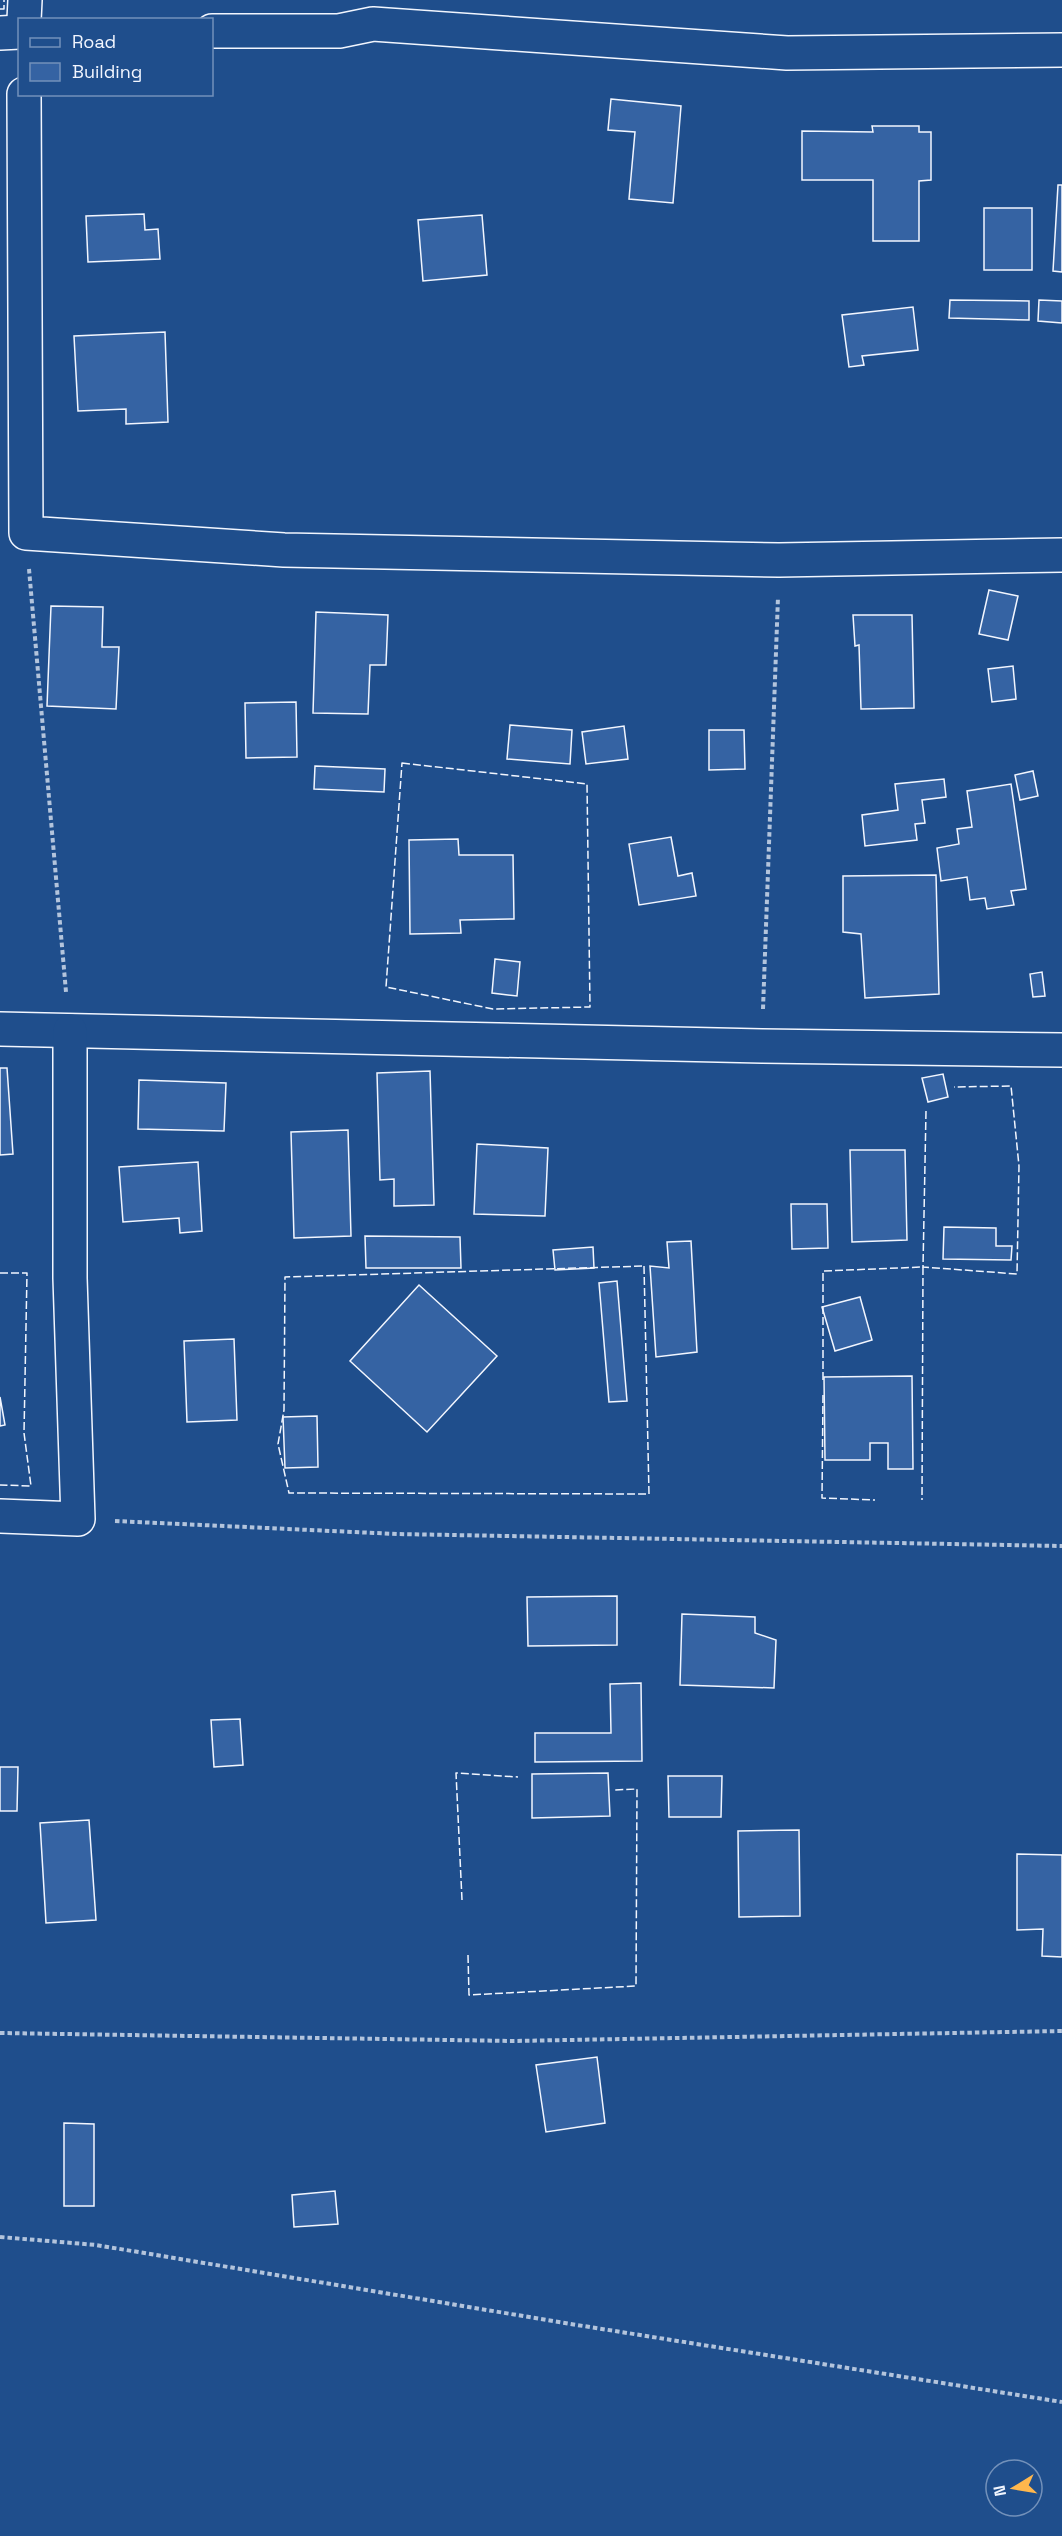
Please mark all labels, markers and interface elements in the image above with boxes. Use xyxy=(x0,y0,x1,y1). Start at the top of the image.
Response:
legend xyxy=(18,18,213,96)
text: Road xyxy=(72,30,116,53)
text: Building xyxy=(72,60,142,83)
north arrow xyxy=(984,2458,1044,2518)
text: N xyxy=(988,2483,1011,2498)

